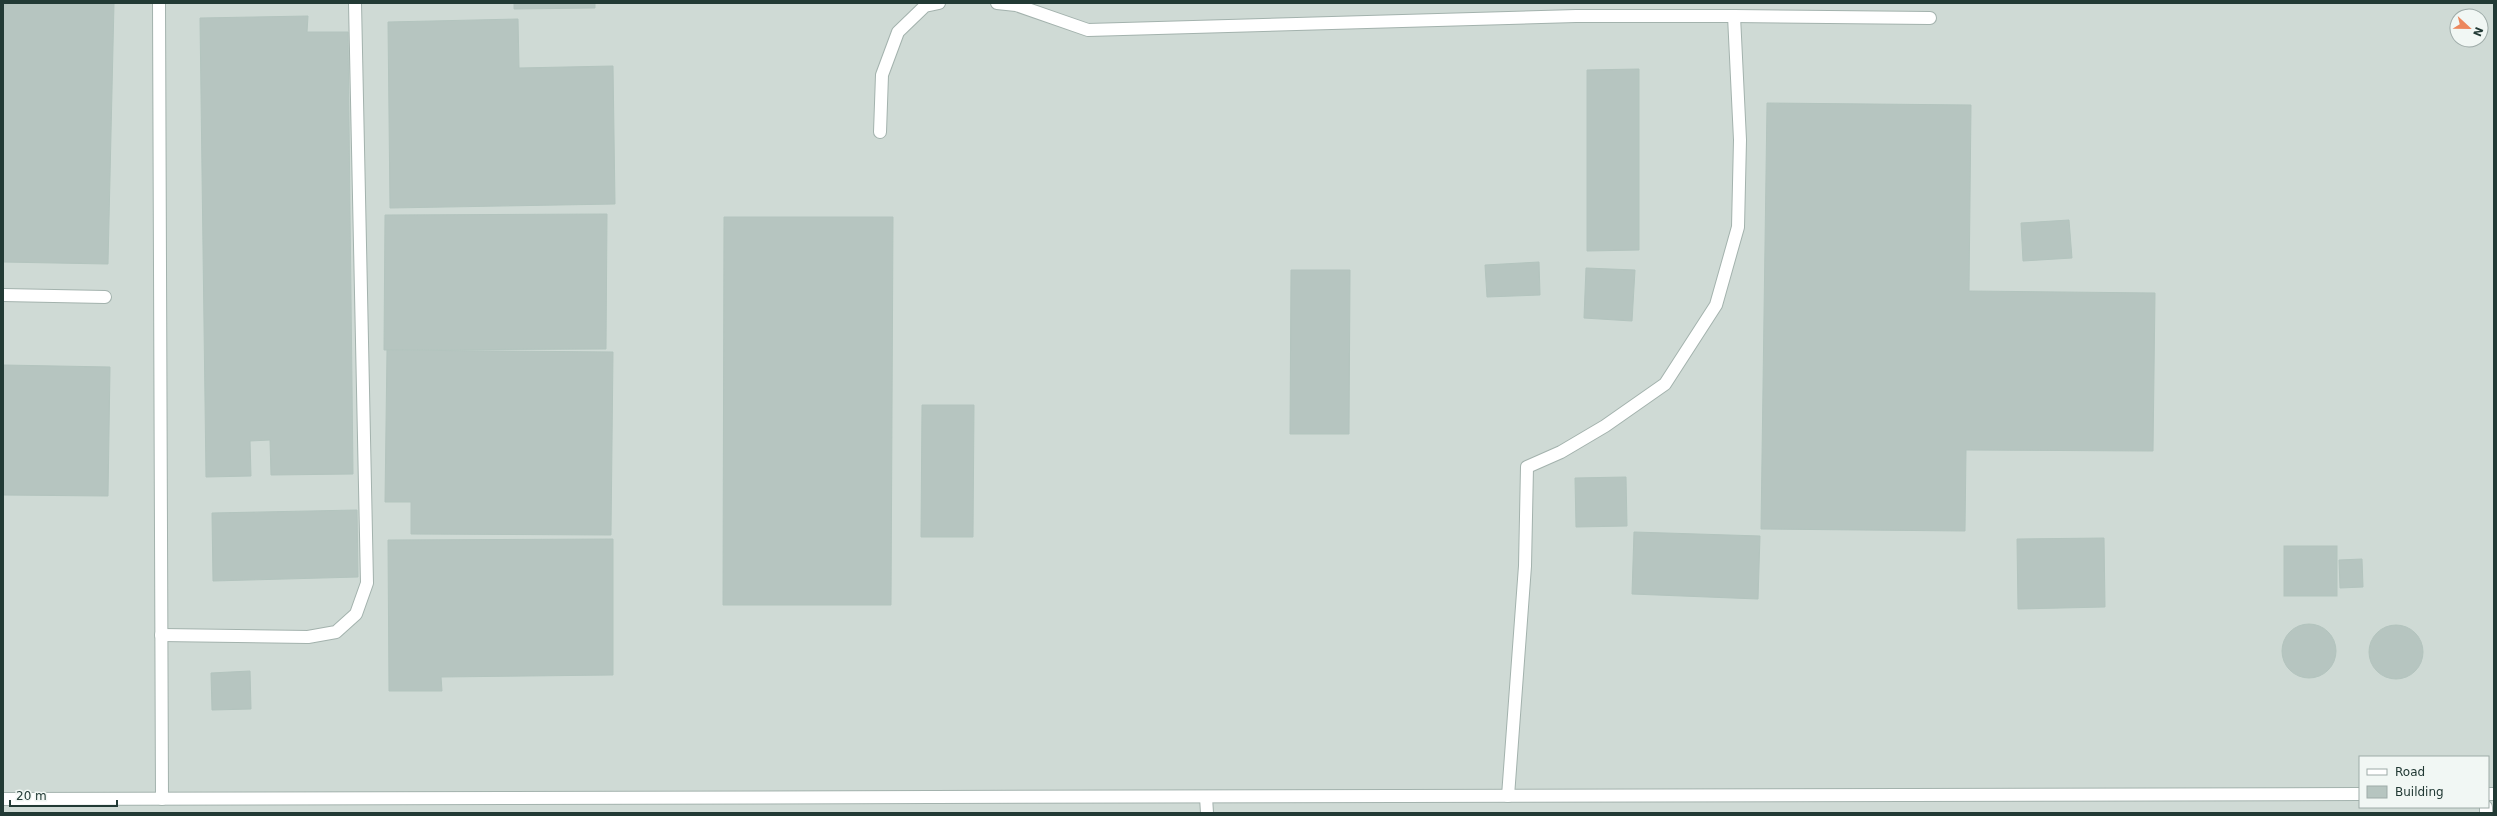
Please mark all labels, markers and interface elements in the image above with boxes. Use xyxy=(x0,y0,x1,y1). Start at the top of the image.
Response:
north arrow xyxy=(2449,8,2489,48)
text: N xyxy=(2470,25,2486,38)
legend xyxy=(2359,756,2489,808)
text: Road xyxy=(2395,765,2425,779)
scale bar xyxy=(10,782,117,808)
text: Building xyxy=(2395,785,2444,799)
text: 20 m xyxy=(16,789,47,803)

